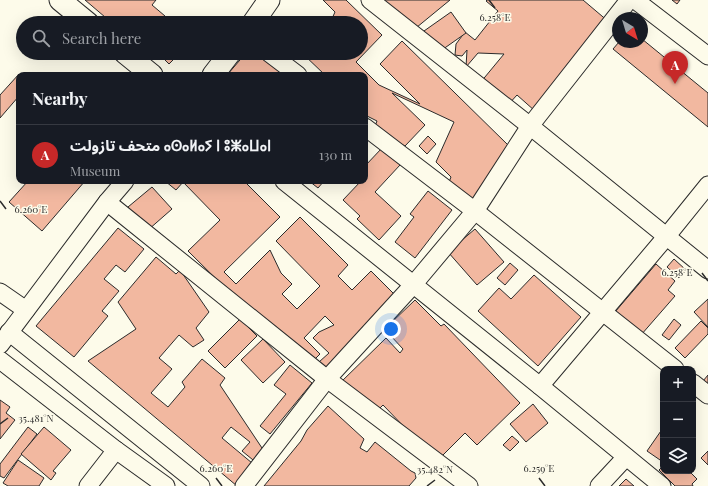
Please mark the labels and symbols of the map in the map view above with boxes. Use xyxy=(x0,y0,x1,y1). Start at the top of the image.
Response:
text: 6.258°E xyxy=(479,10,511,24)
north arrow xyxy=(612,12,648,48)
pin: A xyxy=(662,51,688,84)
text: 6.260°E xyxy=(15,202,47,216)
text: 6.258°E xyxy=(661,265,693,279)
your location xyxy=(381,319,401,339)
text: 35.481°N xyxy=(18,411,54,425)
text: 6.260°E xyxy=(200,461,232,475)
text: 6.259°E xyxy=(524,461,554,475)
text: 35.482°N xyxy=(417,462,453,476)

